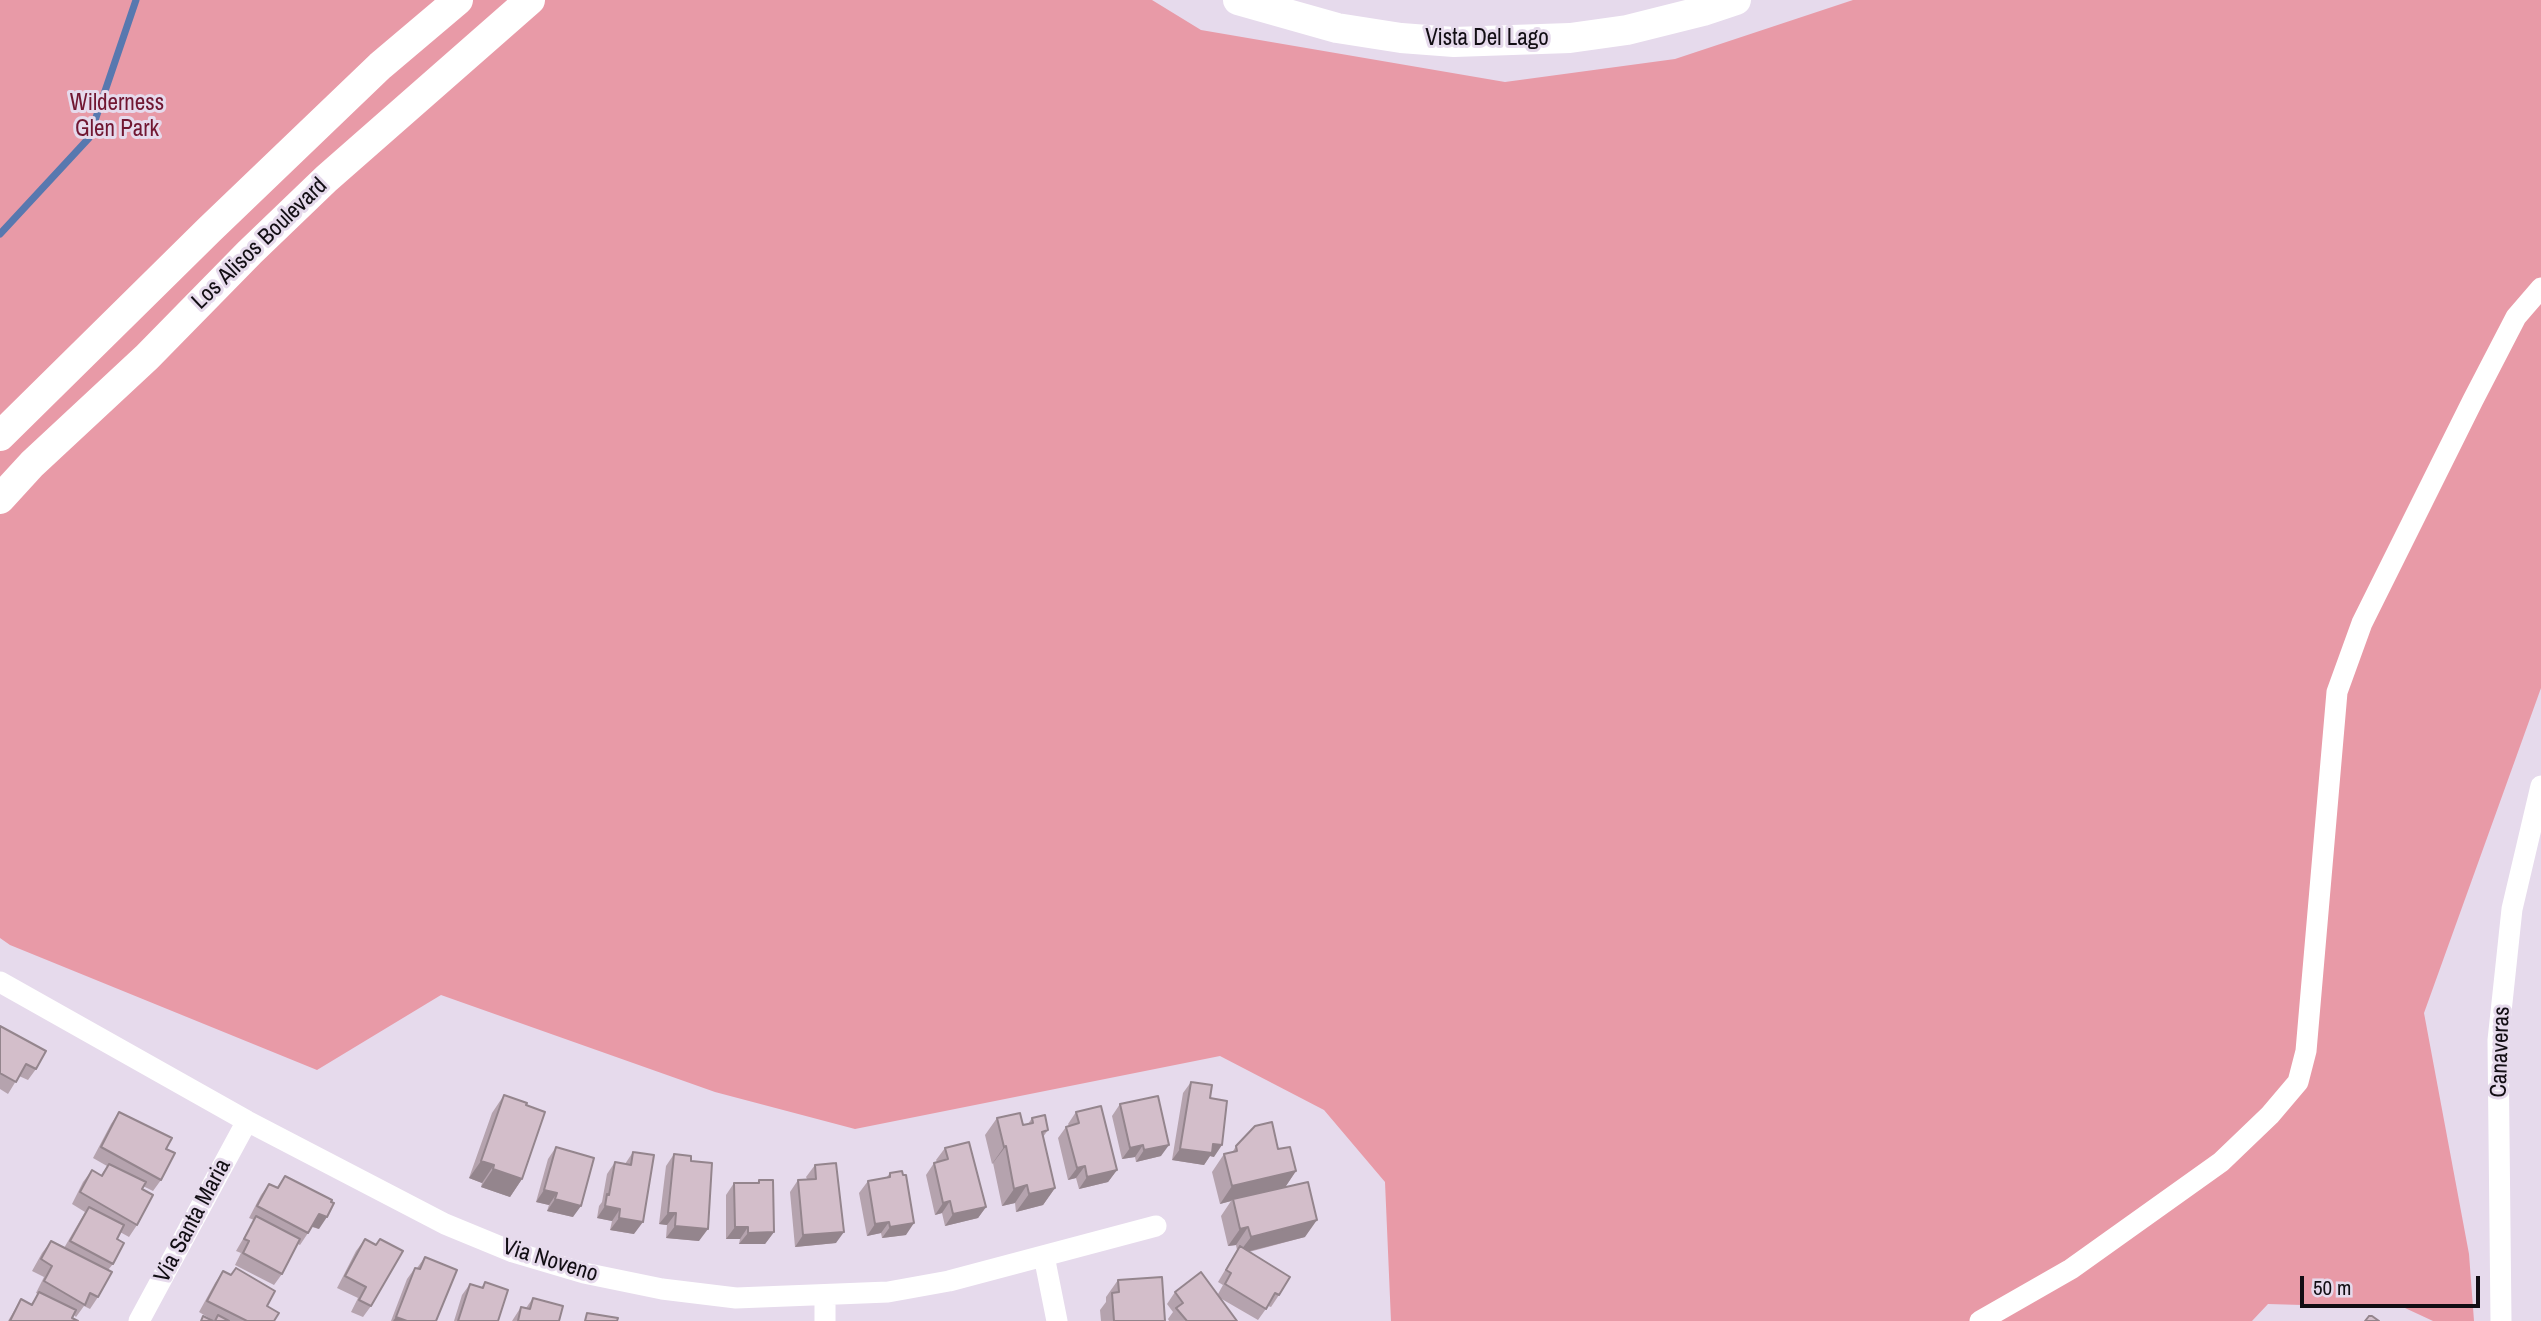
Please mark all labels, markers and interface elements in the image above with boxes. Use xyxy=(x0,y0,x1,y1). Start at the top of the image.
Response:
street label: Vista Del Lago xyxy=(1425,25,1549,53)
park label: Wilderness Glen Park xyxy=(70,90,164,144)
street label: Los Alisos Boulevard xyxy=(187,173,333,315)
street label: Canaveras xyxy=(2486,1006,2516,1098)
street label: Via Santa Maria xyxy=(149,1154,237,1288)
street label: Via Noveno xyxy=(499,1233,601,1289)
scale bar xyxy=(2303,1262,2483,1306)
text: 50 m xyxy=(2313,1273,2351,1302)

